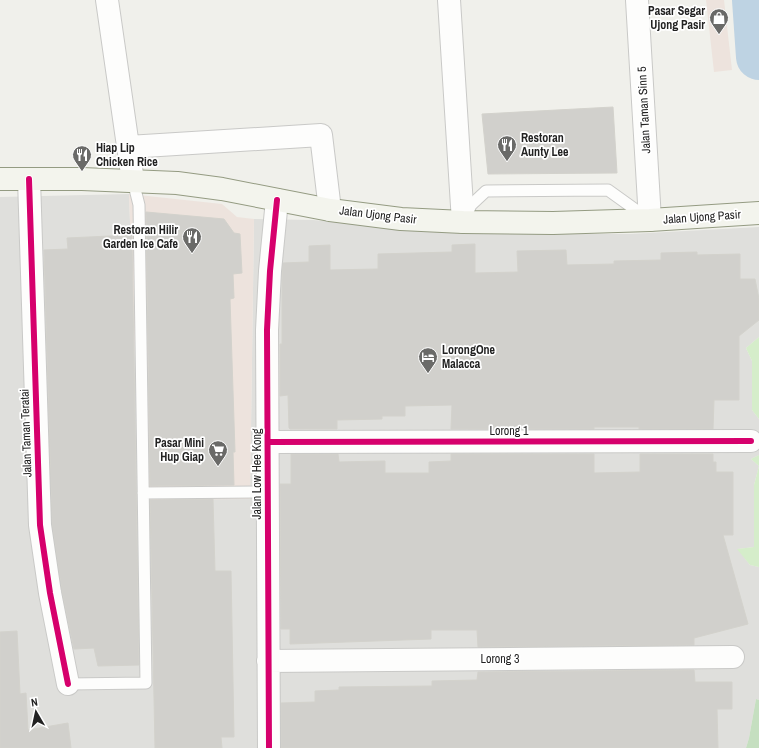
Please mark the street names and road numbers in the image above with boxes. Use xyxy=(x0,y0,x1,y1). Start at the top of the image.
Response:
street label: Jalan Taman Sinn 5 xyxy=(634,66,654,154)
street label: Jalan Ujong Pasir xyxy=(338,202,418,228)
street label: Jalan Ujong Pasir xyxy=(663,206,742,228)
street label: Jalan Taman Teratai xyxy=(16,389,36,477)
street label: Lorong 1 xyxy=(490,423,529,439)
street label: Jalan Low Hee Kong xyxy=(249,428,265,519)
street label: Lorong 3 xyxy=(481,651,519,667)

